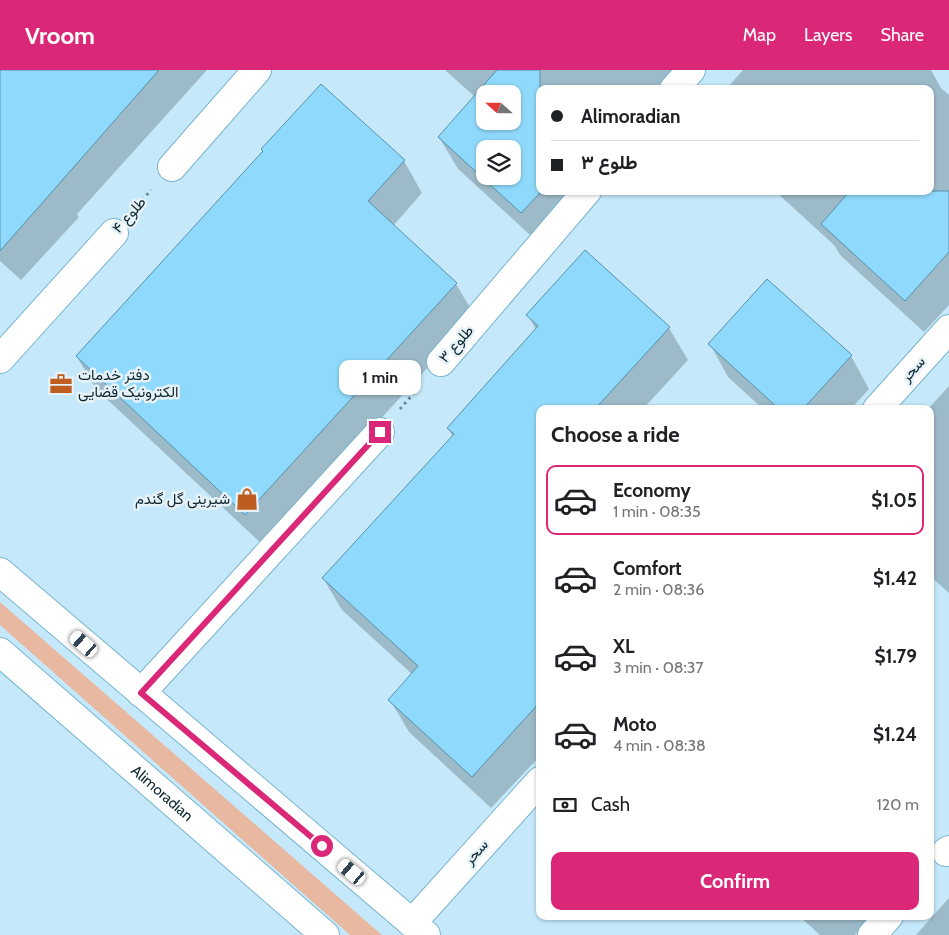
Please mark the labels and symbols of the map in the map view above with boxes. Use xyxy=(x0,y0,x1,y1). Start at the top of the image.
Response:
north arrow xyxy=(476,85,521,130)
street label: طلوع ۴ xyxy=(108,193,151,238)
street label: طلوع ۳ xyxy=(435,321,479,368)
street label: سحر xyxy=(896,353,929,386)
callout: 1 min xyxy=(339,360,421,394)
place label: دفتر خدمات الکترونیک قضایی xyxy=(78,366,178,402)
office icon: دفتر خدمات الکترونیک قضایی xyxy=(48,371,74,397)
route end xyxy=(369,421,391,443)
shop icon: شیرینی گل گندم xyxy=(234,486,260,512)
place label: شیرینی گل گندم xyxy=(135,490,230,509)
car xyxy=(67,628,100,660)
street label: Alimoradian xyxy=(127,761,197,825)
route start xyxy=(311,835,333,857)
street label: سحر xyxy=(459,836,492,869)
car xyxy=(335,857,368,887)

